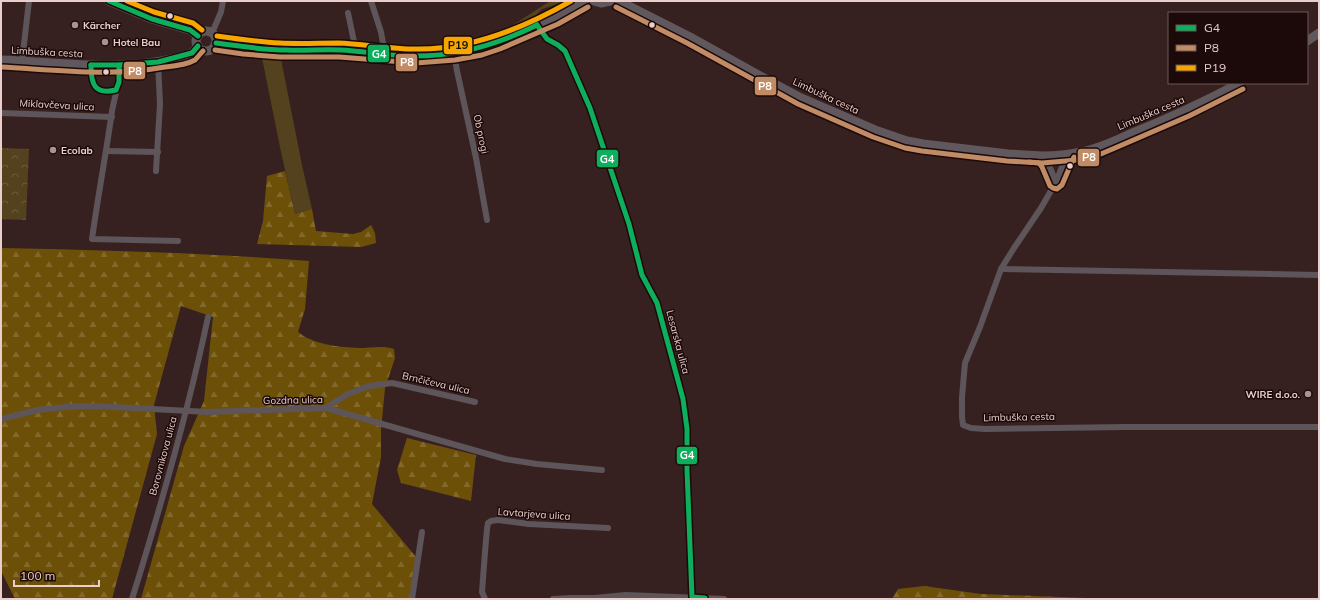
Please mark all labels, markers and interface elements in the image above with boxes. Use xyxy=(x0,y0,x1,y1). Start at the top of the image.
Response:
unlabelled marker xyxy=(165,11,175,21)
legend xyxy=(1168,12,1308,84)
place label: Kärcher xyxy=(83,19,120,32)
marker: Kärcher xyxy=(70,20,80,30)
unlabelled marker xyxy=(647,20,657,30)
text: G4 xyxy=(1204,20,1220,35)
place label: Hotel Bau xyxy=(113,36,160,49)
line badge: P19 xyxy=(443,36,473,55)
marker: Hotel Bau xyxy=(100,37,110,47)
text: P19 xyxy=(448,38,469,52)
text: P8 xyxy=(1204,40,1219,55)
street label: Limbuška cesta xyxy=(11,44,83,60)
line badge: G4 xyxy=(367,44,390,63)
text: G4 xyxy=(372,47,387,61)
line badge: P8 xyxy=(395,53,418,72)
text: P8 xyxy=(400,55,414,69)
text: P19 xyxy=(1204,60,1226,75)
line badge: P8 xyxy=(123,61,146,80)
text: P8 xyxy=(128,64,142,78)
unlabelled marker xyxy=(101,67,111,77)
street label: Limbuška cesta xyxy=(791,75,861,117)
line badge: P8 xyxy=(754,76,777,96)
text: P8 xyxy=(758,79,772,93)
street label: Limbuška cesta xyxy=(1115,93,1187,133)
street label: Miklavčeva ulica xyxy=(19,97,95,113)
street label: Ob progi xyxy=(470,113,492,155)
place label: Ecolab xyxy=(61,144,93,157)
marker: Ecolab xyxy=(48,145,58,155)
line badge: P8 xyxy=(1077,148,1100,167)
line badge: G4 xyxy=(596,149,619,168)
text: P8 xyxy=(1082,150,1096,164)
text: G4 xyxy=(600,152,615,166)
unlabelled marker xyxy=(1065,161,1075,171)
street label: Lesarska ulica xyxy=(663,309,693,375)
street label: Brnčičeva ulica xyxy=(401,369,471,397)
place label: WIRE d.o.o. xyxy=(1245,388,1300,401)
marker: WIRE d.o.o. xyxy=(1303,389,1313,399)
street label: Gozdna ulica xyxy=(263,393,323,407)
street label: Limbuška cesta xyxy=(983,410,1055,424)
street label: Borovnikova ulica xyxy=(146,415,180,497)
line badge: G4 xyxy=(676,446,698,465)
text: G4 xyxy=(680,448,695,462)
street label: Lavtarjeva ulica xyxy=(497,505,571,523)
scale bar xyxy=(14,562,99,588)
text: 100 m xyxy=(20,568,55,583)

